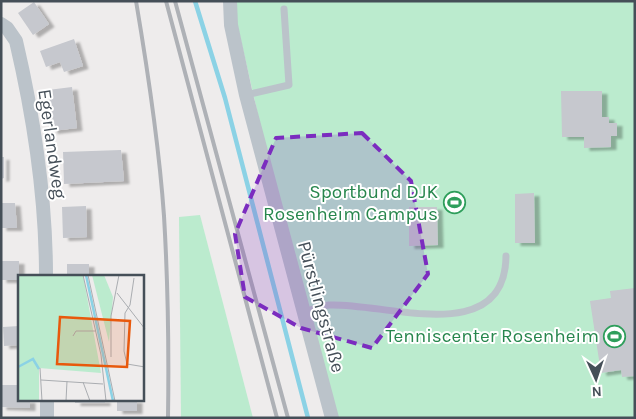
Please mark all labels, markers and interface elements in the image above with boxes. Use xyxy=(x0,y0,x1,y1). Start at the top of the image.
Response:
street label: Egerlandweg xyxy=(33,88,71,201)
place label: Sportbund DJK Rosenheim Campus xyxy=(263,181,438,225)
sports icon: Sportbund DJK Rosenheim Campus xyxy=(442,191,466,215)
street label: Pürstlingstraße xyxy=(293,239,349,375)
inset map xyxy=(18,275,144,402)
sports icon: Tenniscenter Rosenheim xyxy=(603,324,627,348)
place label: Tenniscenter Rosenheim xyxy=(385,325,599,347)
north arrow xyxy=(571,354,621,404)
text: N xyxy=(591,383,602,400)

